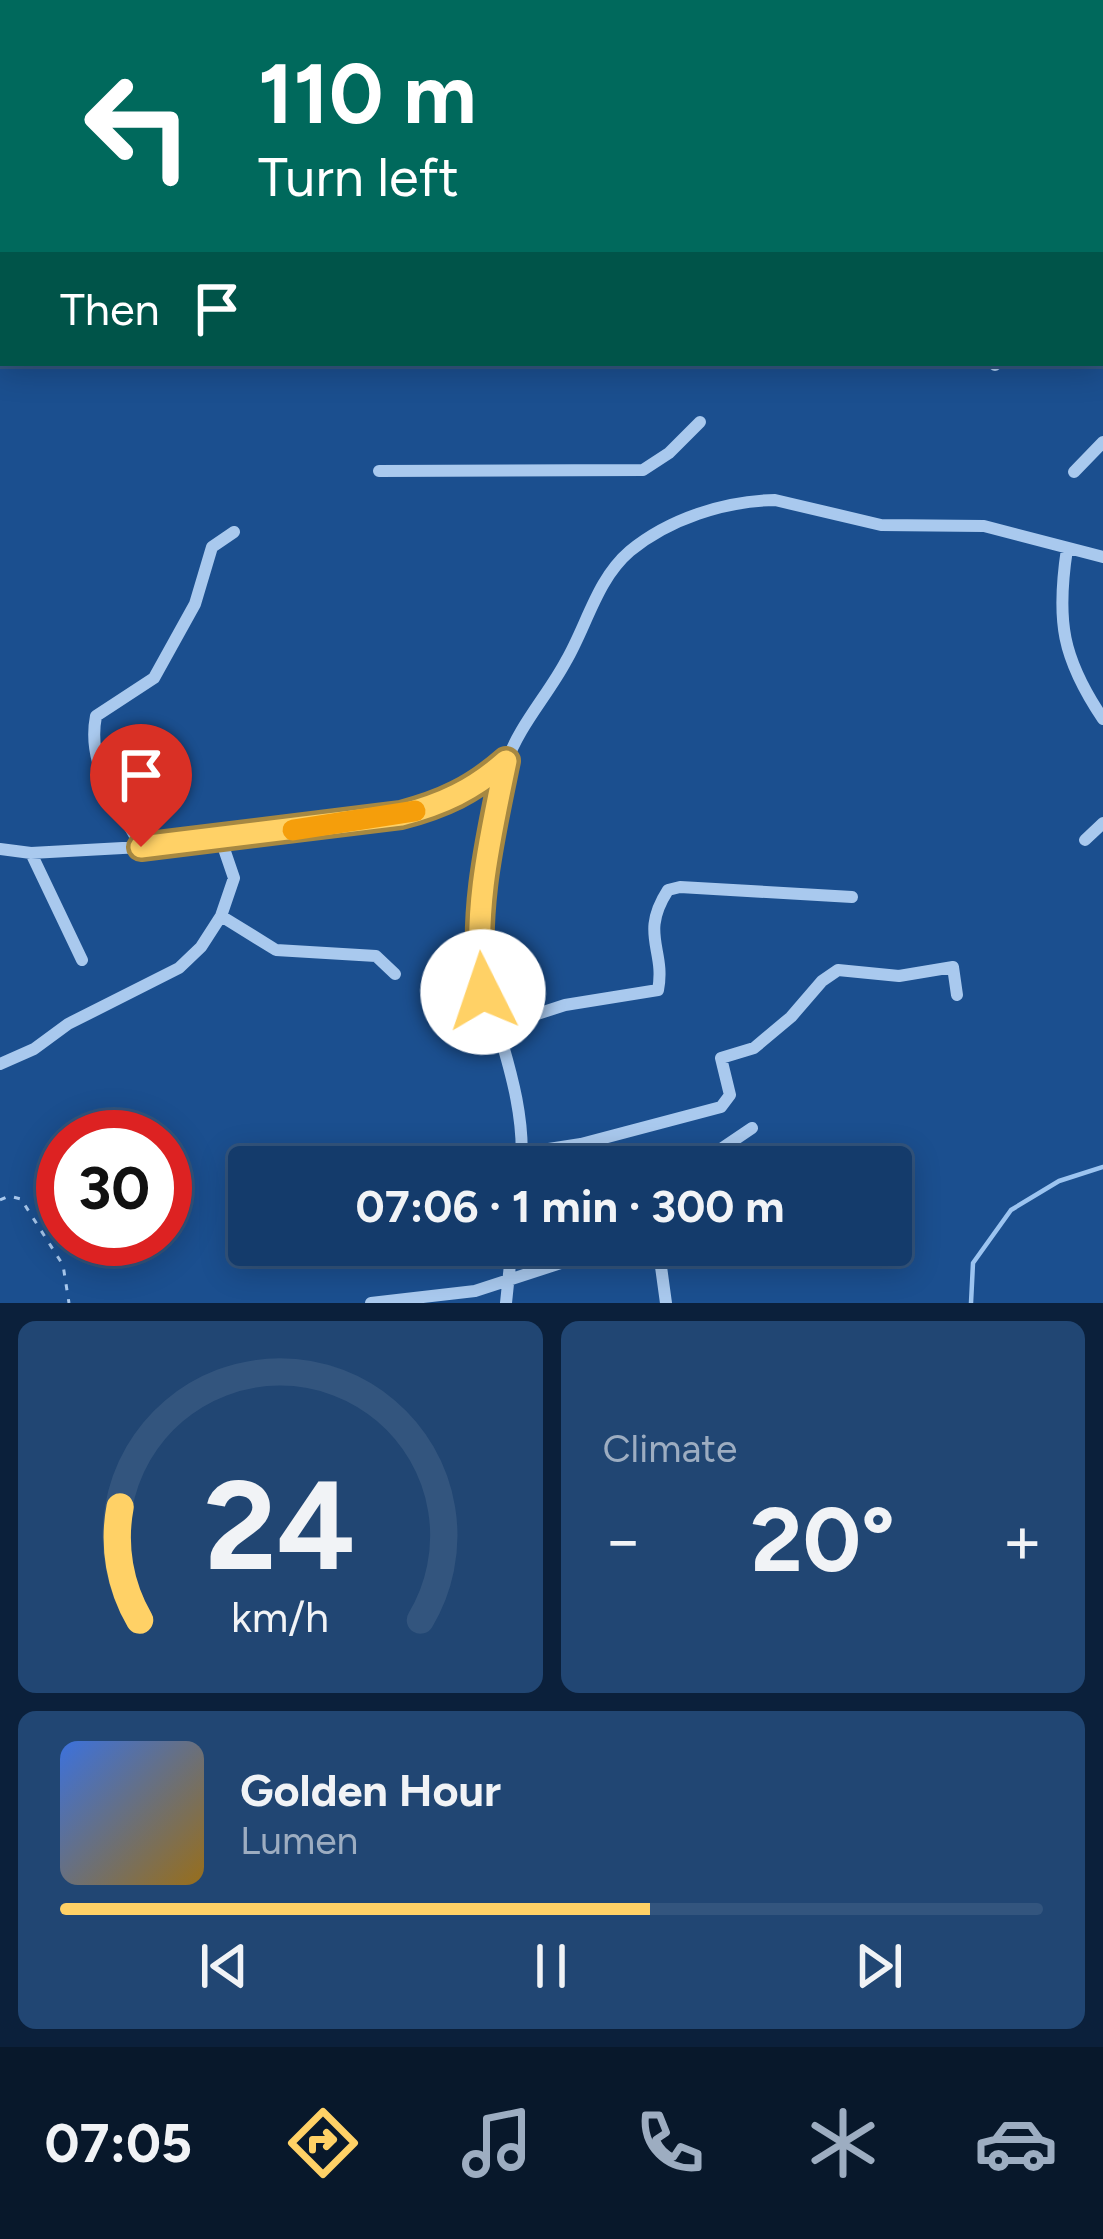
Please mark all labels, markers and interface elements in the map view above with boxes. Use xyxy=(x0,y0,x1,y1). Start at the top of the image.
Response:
text: 110 m xyxy=(258,43,477,144)
icon: left xyxy=(60,48,216,204)
text: Turn left xyxy=(258,145,459,210)
icon: arrive xyxy=(184,276,250,342)
text: Then xyxy=(60,282,160,336)
pin xyxy=(90,724,192,847)
icon: arrive xyxy=(108,742,174,808)
position arrow xyxy=(420,929,546,1055)
speed limit sign: 30 xyxy=(36,1110,192,1266)
text: 07:06 · 1 min · 300 m xyxy=(356,1179,784,1233)
text: Climate xyxy=(603,1425,737,1472)
text: 24 xyxy=(205,1450,356,1600)
text: 20° xyxy=(751,1485,895,1594)
text: − xyxy=(603,1500,644,1580)
text: + xyxy=(1002,1500,1043,1580)
text: km/h xyxy=(231,1591,329,1643)
text: Golden Hour xyxy=(240,1763,501,1817)
text: Lumen xyxy=(240,1817,358,1864)
icon: previous xyxy=(191,1933,257,1999)
icon: pause xyxy=(518,1933,584,1999)
icon: next xyxy=(846,1933,912,1999)
icon: directions xyxy=(281,2101,365,2185)
icon: music xyxy=(455,2101,539,2185)
icon: phone xyxy=(628,2101,712,2185)
icon: climate xyxy=(801,2101,885,2185)
icon: car xyxy=(974,2101,1058,2185)
text: 07:05 xyxy=(45,2111,192,2176)

